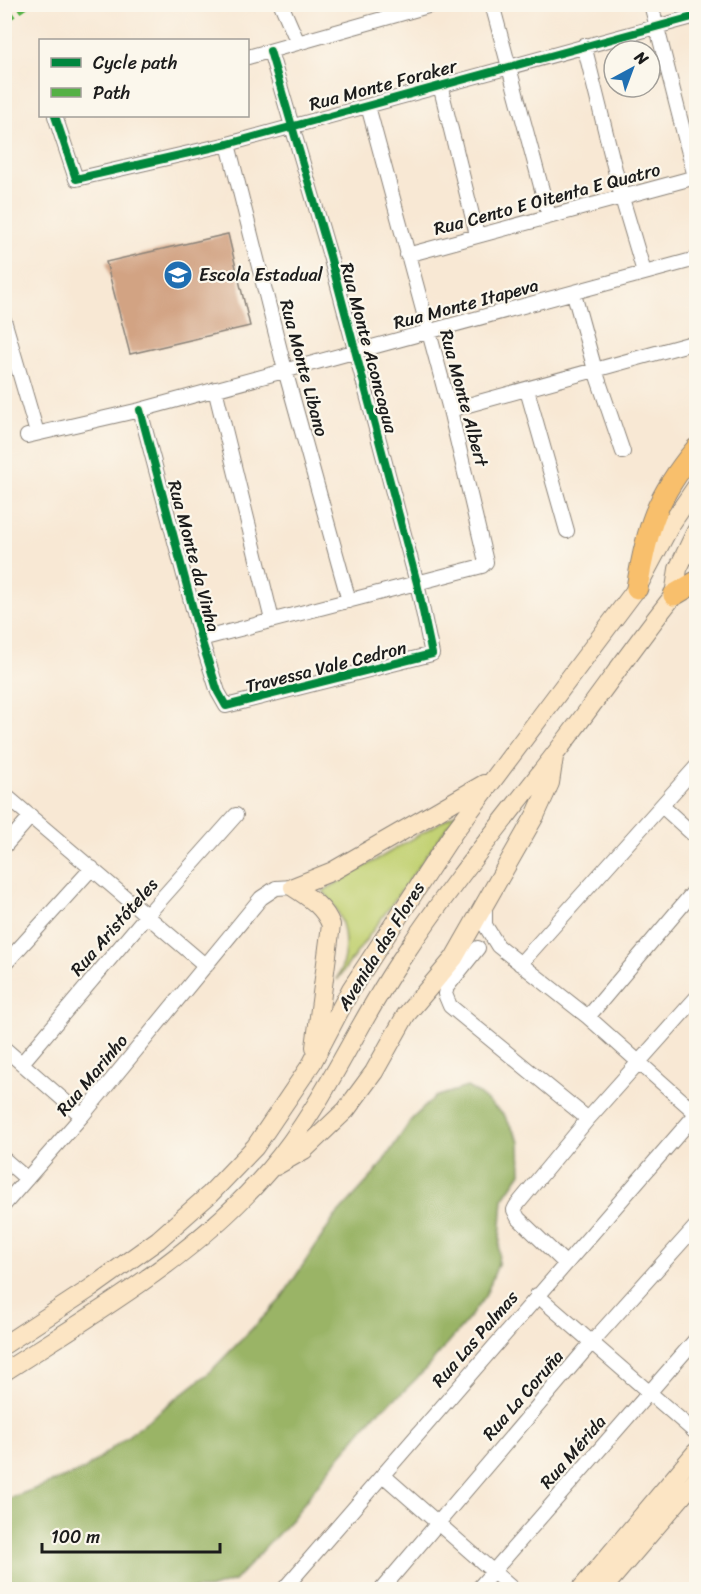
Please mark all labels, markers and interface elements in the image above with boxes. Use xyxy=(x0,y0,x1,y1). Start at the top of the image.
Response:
legend xyxy=(39,39,249,117)
north arrow xyxy=(602,39,662,99)
text: N xyxy=(627,43,656,73)
text: Cycle path xyxy=(93,47,177,79)
street label: Rua Monte Foraker xyxy=(306,50,462,120)
text: Path xyxy=(93,77,130,109)
street label: Rua Cento E Oitenta E Quatro xyxy=(430,153,664,245)
school or university icon: Escola Estadual xyxy=(162,259,194,291)
place label: Escola Estadual xyxy=(199,259,324,291)
street label: Rua Monte Aconcagua xyxy=(331,259,407,438)
street label: Rua Monte Itapeva xyxy=(390,269,542,339)
street label: Rua Monte Libano xyxy=(270,296,338,440)
street label: Rua Monte Albert xyxy=(430,326,498,471)
street label: Rua Monte da Vinha xyxy=(158,476,230,636)
street label: Travessa Vale Cedron xyxy=(242,631,410,702)
street label: Rua Aristóteles xyxy=(62,870,166,984)
street label: Avenida das Flores xyxy=(328,874,434,1018)
street label: Rua Marinho xyxy=(48,1027,136,1123)
street label: Rua Las Palmas xyxy=(423,1283,527,1395)
street label: Rua La Coruña xyxy=(474,1342,572,1448)
street label: Rua Mérida xyxy=(531,1408,615,1496)
scale bar xyxy=(42,1516,220,1554)
text: 100 m xyxy=(51,1521,100,1553)

